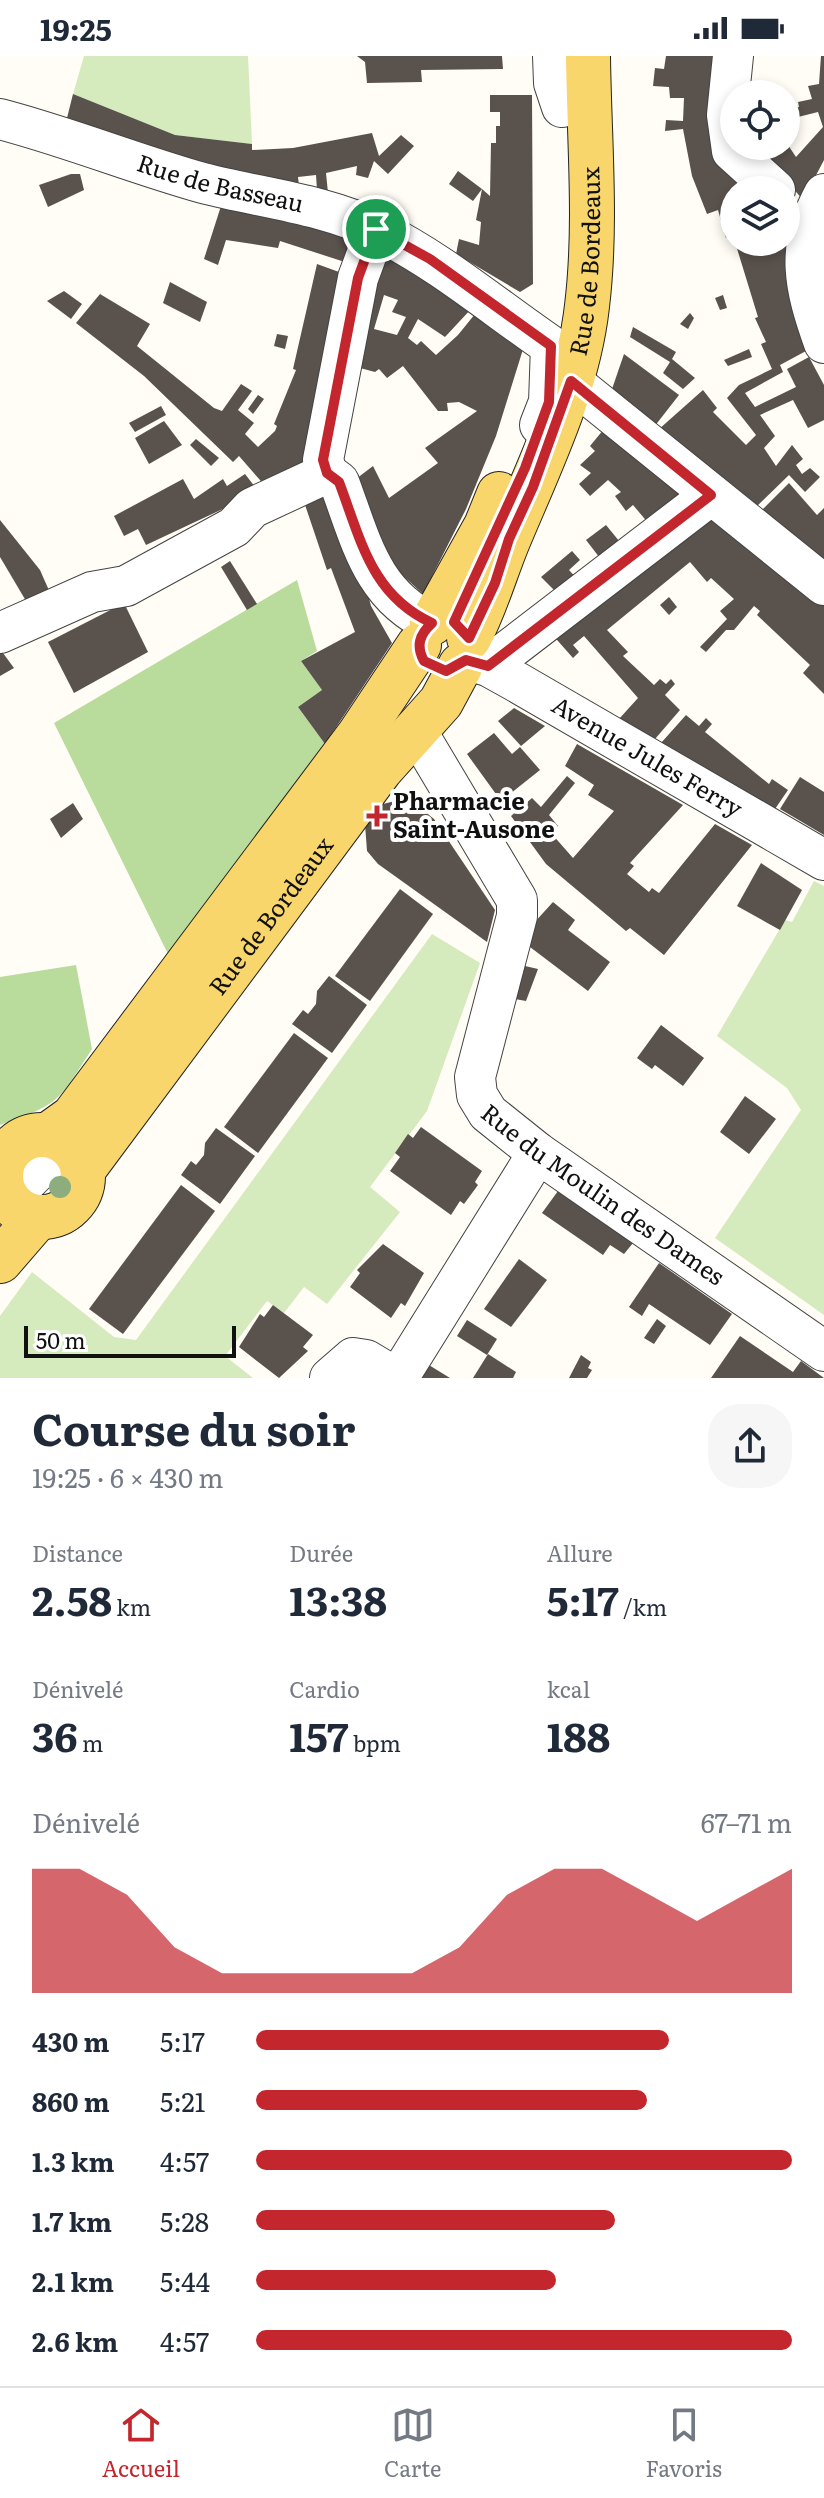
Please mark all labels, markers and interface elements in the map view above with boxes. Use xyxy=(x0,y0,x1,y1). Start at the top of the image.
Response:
text: 19:25 xyxy=(40,6,112,50)
map controls xyxy=(720,80,800,256)
button: locate xyxy=(720,80,800,160)
street label: Rue de Basseau xyxy=(133,144,308,220)
street label: Rue de Bordeaux xyxy=(559,166,607,359)
button: layers xyxy=(720,176,800,256)
pin xyxy=(342,195,410,263)
icon: arrive xyxy=(354,207,398,251)
street label: Avenue Jules Ferry xyxy=(546,686,750,824)
place label: Pharmacie Saint-Ausone xyxy=(393,782,555,845)
marker: Pharmacie Saint-Ausone xyxy=(368,807,386,825)
street label: Rue de Bordeaux xyxy=(199,828,340,1001)
street label: Rue du Moulin des Dames xyxy=(475,1094,733,1292)
scale bar xyxy=(24,1322,236,1358)
text: 50 m xyxy=(36,1323,86,1356)
text: Course du soir xyxy=(32,1394,355,1460)
button: share xyxy=(708,1404,792,1488)
text: 19:25 · 6 × 430 m xyxy=(32,1457,223,1496)
text: Distance xyxy=(32,1536,123,1569)
text: Durée xyxy=(289,1536,353,1569)
text: Allure xyxy=(547,1536,613,1569)
text: 2.58 xyxy=(32,1569,112,1628)
text: 13:38 xyxy=(289,1569,387,1628)
text: 5:17 xyxy=(547,1569,619,1628)
text: km xyxy=(112,1590,151,1623)
text: /km xyxy=(619,1590,667,1623)
text: Dénivelé xyxy=(32,1672,123,1705)
text: Cardio xyxy=(289,1672,360,1705)
text: kcal xyxy=(547,1672,590,1705)
text: 36 xyxy=(32,1705,78,1764)
text: 157 xyxy=(289,1705,349,1764)
text: 188 xyxy=(547,1705,610,1764)
text: m xyxy=(78,1726,103,1759)
text: bpm xyxy=(349,1726,401,1759)
text: Dénivelé xyxy=(32,1802,140,1841)
text: 67–71 m xyxy=(701,1802,792,1841)
text: 430 m xyxy=(32,2021,109,2060)
text: 5:17 xyxy=(160,2021,205,2060)
text: 860 m xyxy=(32,2081,110,2120)
text: 5:21 xyxy=(160,2081,205,2120)
text: 1.3 km xyxy=(32,2141,114,2180)
text: 4:57 xyxy=(160,2141,209,2180)
text: 1.7 km xyxy=(32,2201,112,2240)
text: 5:28 xyxy=(160,2201,209,2240)
text: 2.1 km xyxy=(32,2261,114,2300)
text: 5:44 xyxy=(160,2261,210,2300)
text: 2.6 km xyxy=(32,2321,118,2360)
text: 4:57 xyxy=(160,2321,209,2360)
tab: Accueil xyxy=(102,2403,180,2484)
tab: Carte xyxy=(384,2403,441,2484)
tab: Favoris xyxy=(645,2403,722,2484)

